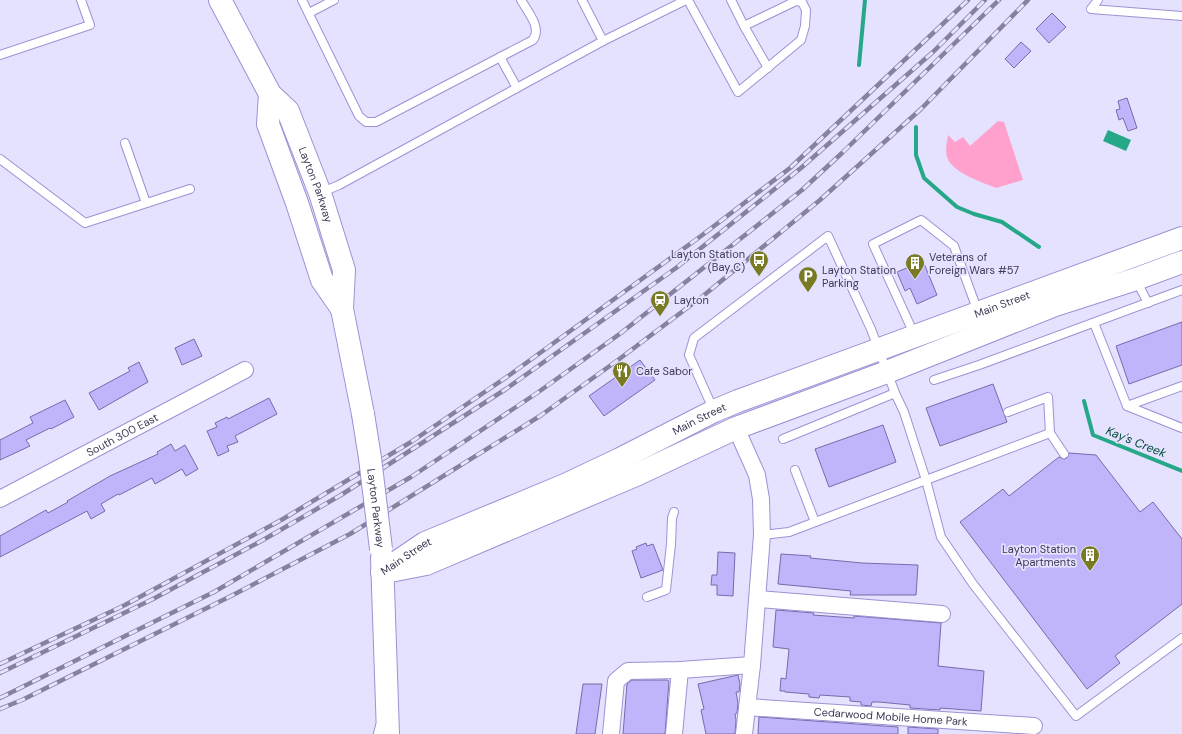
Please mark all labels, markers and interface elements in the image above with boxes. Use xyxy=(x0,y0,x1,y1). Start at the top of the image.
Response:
street label: Layton Parkway xyxy=(296,145,336,224)
place label: Layton Station (Bay C) xyxy=(671,247,745,274)
bus stop icon: Layton Station (Bay C) xyxy=(748,249,770,277)
place label: Veterans of Foreign Wars #57 xyxy=(929,250,1019,277)
building icon: Veterans of Foreign Wars #57 xyxy=(904,252,926,280)
place label: Layton Station Parking xyxy=(822,263,896,290)
parking icon: Layton Station Parking xyxy=(797,265,819,293)
street label: Main Street xyxy=(972,287,1032,321)
station icon: Layton xyxy=(649,289,671,317)
place label: Layton xyxy=(674,293,709,307)
restaurant icon: Cafe Sabor xyxy=(611,360,633,388)
place label: Cafe Sabor xyxy=(636,364,692,378)
street label: Main Street xyxy=(670,400,728,438)
street label: South 300 East xyxy=(84,410,160,459)
water label: Kay's Creek xyxy=(1103,423,1169,462)
street label: Layton Parkway xyxy=(364,468,388,548)
street label: Main Street xyxy=(378,534,434,578)
place label: Layton Station Apartments xyxy=(1002,542,1076,569)
building icon: Layton Station Apartments xyxy=(1079,544,1101,572)
street label: Cedarwood Mobile Home Park xyxy=(813,704,968,729)

